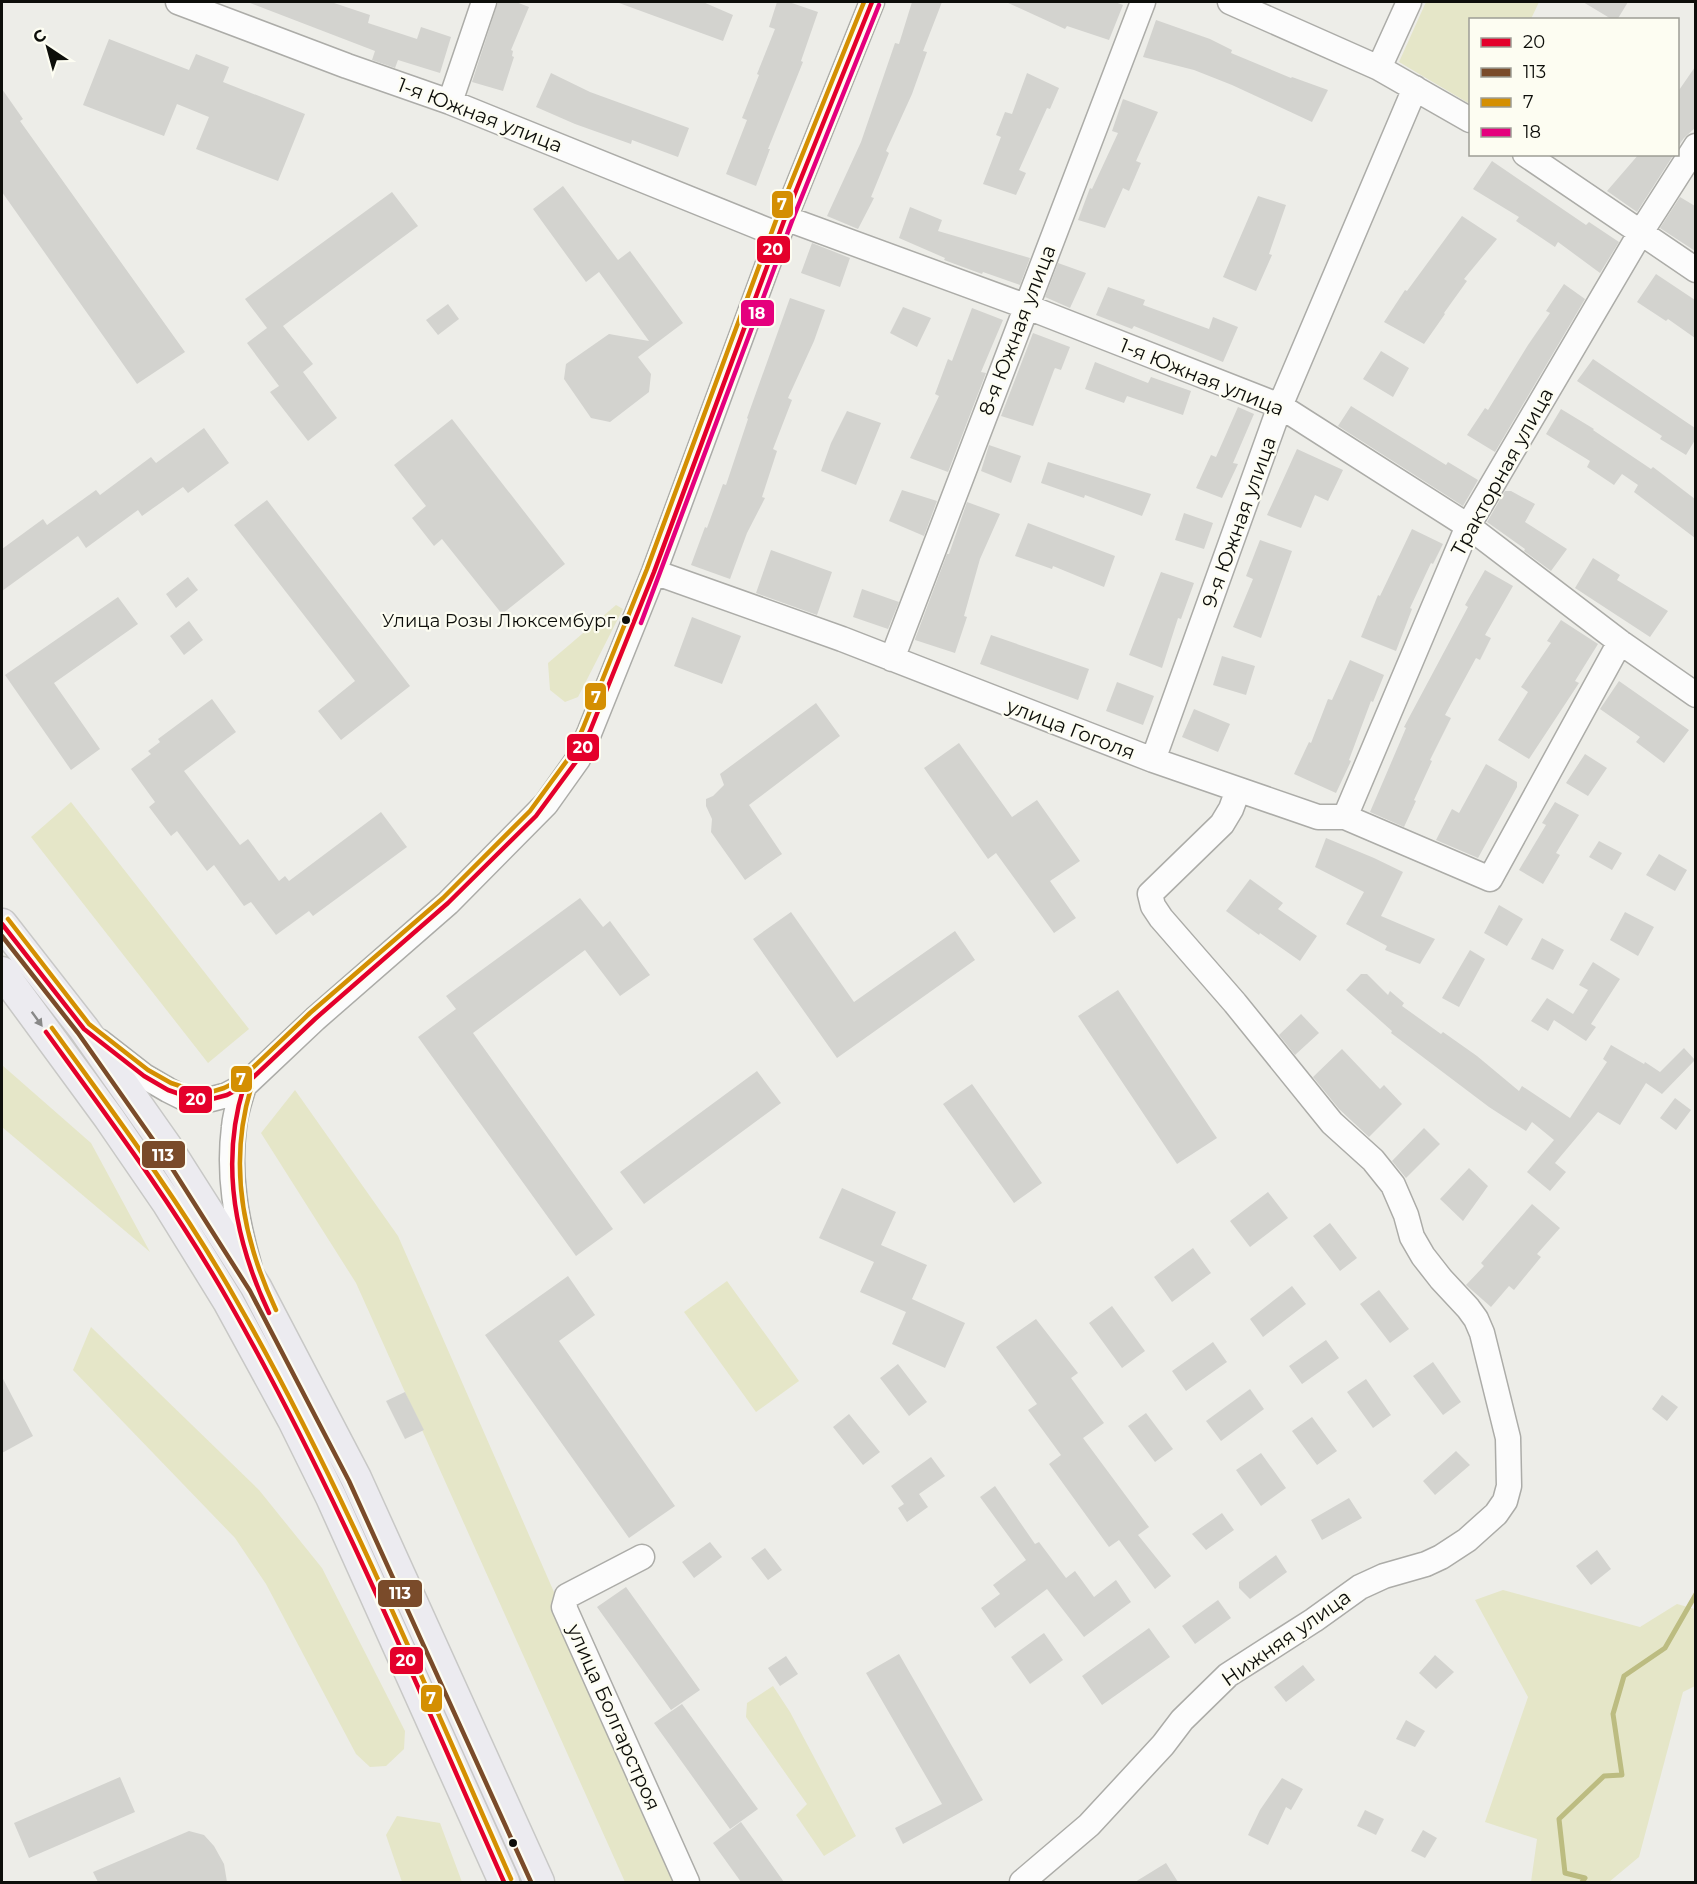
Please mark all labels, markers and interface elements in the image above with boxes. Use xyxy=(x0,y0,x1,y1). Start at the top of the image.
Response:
north arrow xyxy=(18,18,78,78)
legend xyxy=(1469,18,1679,156)
text: С xyxy=(29,25,50,47)
text: 20 xyxy=(1523,31,1545,53)
text: 113 xyxy=(1523,61,1546,83)
street label: 1-я Южная улица xyxy=(394,72,566,158)
text: 7 xyxy=(1523,91,1534,113)
text: 18 xyxy=(1523,121,1541,143)
line badge: 7 xyxy=(771,190,794,219)
text: 7 xyxy=(777,195,787,214)
line badge: 20 xyxy=(756,235,791,264)
text: 20 xyxy=(763,240,783,259)
street label: 8-я Южная улица xyxy=(973,241,1061,419)
line badge: 18 xyxy=(740,299,775,327)
text: 18 xyxy=(749,304,765,323)
street label: 1-я Южная улица xyxy=(1116,333,1288,421)
street label: Тракторная улица xyxy=(1446,384,1558,560)
street label: 9-я Южная улица xyxy=(1197,433,1281,611)
place label: Улица Розы Люксембург xyxy=(382,610,615,632)
marker: Улица Розы Люксембург xyxy=(620,614,632,626)
line badge: 7 xyxy=(584,682,607,711)
text: 7 xyxy=(591,688,601,707)
street label: улица Гоголя xyxy=(1002,693,1139,765)
line badge: 20 xyxy=(566,733,600,762)
text: 20 xyxy=(573,738,593,757)
one-way arrow xyxy=(30,1011,42,1026)
line badge: 7 xyxy=(230,1065,253,1093)
text: 7 xyxy=(236,1070,246,1089)
line badge: 20 xyxy=(178,1085,213,1114)
text: 20 xyxy=(186,1090,206,1109)
line badge: 113 xyxy=(141,1140,186,1169)
text: 113 xyxy=(152,1146,174,1165)
line badge: 113 xyxy=(377,1579,423,1608)
text: 113 xyxy=(389,1584,411,1603)
street label: Нижняя улица xyxy=(1217,1585,1355,1691)
street label: улица Болгарстроя xyxy=(562,1619,666,1814)
line badge: 20 xyxy=(389,1646,424,1675)
text: 20 xyxy=(396,1651,416,1670)
line badge: 7 xyxy=(420,1684,443,1713)
text: 7 xyxy=(426,1689,436,1708)
unlabelled marker xyxy=(507,1837,519,1849)

